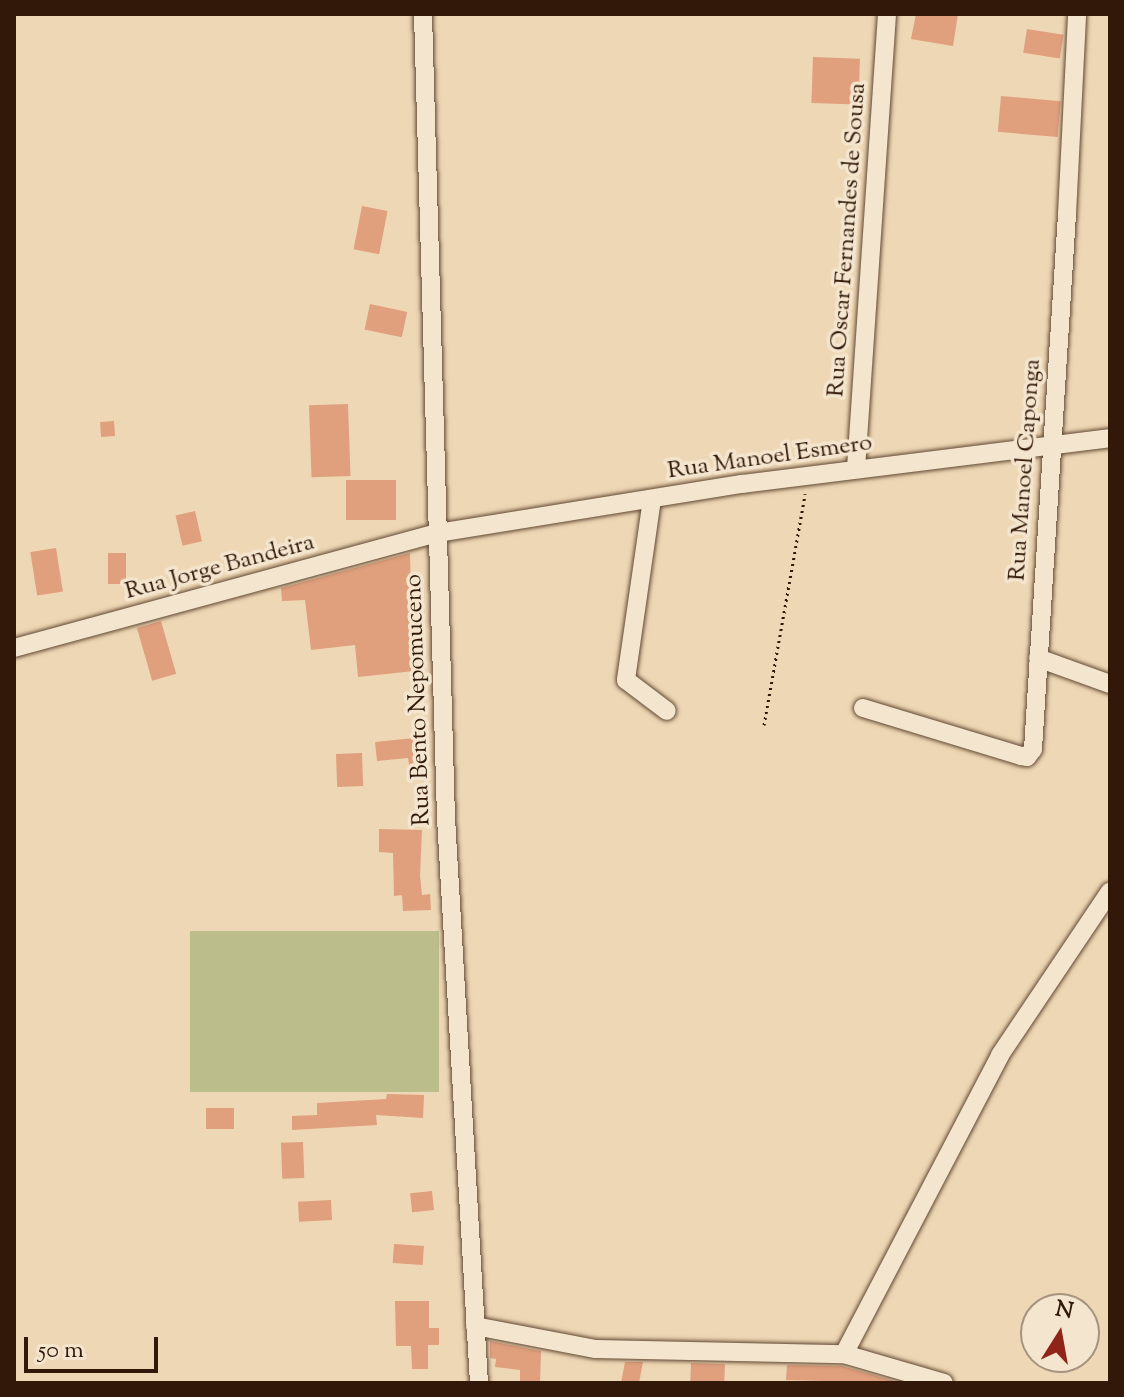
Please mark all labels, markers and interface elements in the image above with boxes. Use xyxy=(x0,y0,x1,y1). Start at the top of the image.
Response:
street label: Rua Oscar Fernandes de Sousa xyxy=(823,82,873,398)
street label: Rua Manoel Caponga xyxy=(1004,358,1048,582)
street label: Rua Manoel Esmero xyxy=(666,429,874,487)
street label: Rua Jorge Bandeira xyxy=(122,529,318,607)
street label: Rua Bento Nepomuceno xyxy=(400,574,438,826)
north arrow xyxy=(1020,1293,1100,1373)
text: N xyxy=(1053,1294,1076,1329)
scale bar xyxy=(28,1321,162,1371)
text: 50 m xyxy=(38,1334,84,1368)

